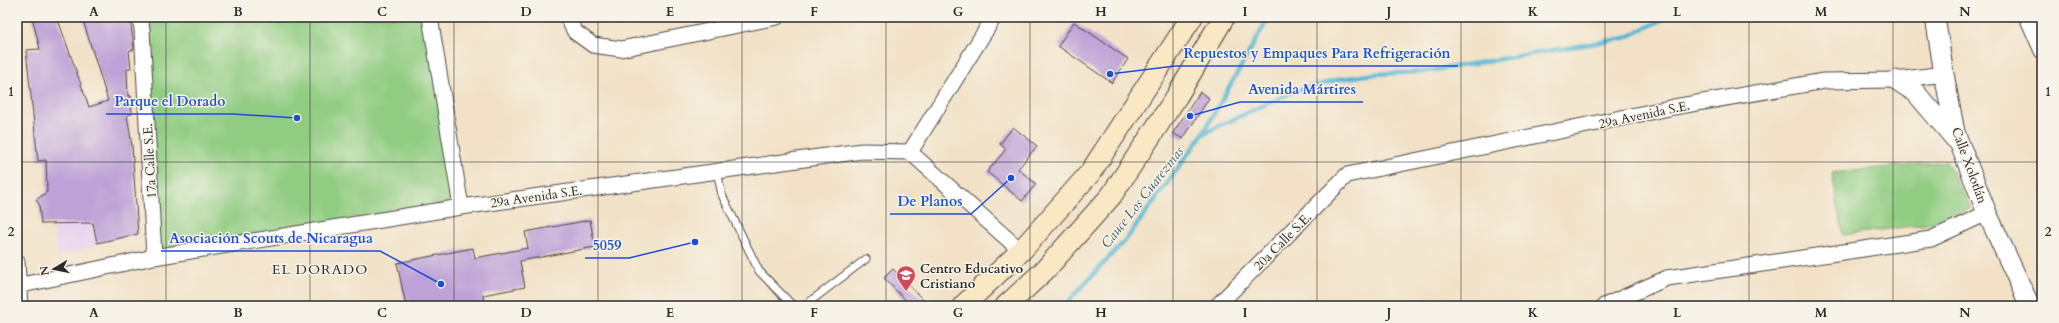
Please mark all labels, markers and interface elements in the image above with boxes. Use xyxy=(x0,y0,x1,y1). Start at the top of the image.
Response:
text: A xyxy=(89,3,99,21)
text: B xyxy=(233,3,243,21)
text: C xyxy=(377,3,387,21)
text: D xyxy=(520,3,532,21)
text: E xyxy=(666,3,674,21)
text: F xyxy=(810,3,818,21)
text: G xyxy=(953,3,964,21)
text: H xyxy=(1095,3,1107,21)
text: I xyxy=(1242,3,1248,21)
text: J xyxy=(1385,3,1392,21)
text: K xyxy=(1528,3,1539,21)
text: L xyxy=(1673,3,1682,21)
text: M xyxy=(1815,3,1828,21)
text: N xyxy=(1959,3,1971,21)
callout: Repuestos y Empaques Para Refrigeración xyxy=(1175,40,1458,66)
text: Repuestos y Empaques Para Refrigeración xyxy=(1183,44,1451,63)
callout: Avenida Mártires xyxy=(1240,76,1363,102)
text: Avenida Mártires xyxy=(1248,80,1356,99)
text: 1 xyxy=(8,83,14,101)
text: 1 xyxy=(2045,83,2051,101)
callout: Parque el Dorado xyxy=(106,88,233,114)
text: Parque el Dorado xyxy=(115,92,225,111)
street label: 29a Avenida S.E. xyxy=(1597,97,1691,133)
street label: 17a Calle S.E. xyxy=(139,123,161,199)
street label: Calle Xolotlán xyxy=(1947,125,1991,206)
water label: Cauce Los Cuarezmas xyxy=(1097,142,1188,252)
street label: 29a Avenida S.E. xyxy=(489,182,583,212)
callout: De Planos xyxy=(890,188,971,214)
text: De Planos xyxy=(898,192,962,211)
street label: 20a Calle S.E. xyxy=(1250,209,1316,275)
text: 2 xyxy=(8,223,15,241)
text: 2 xyxy=(2045,223,2052,241)
callout: Asociación Scouts de Nicaragua xyxy=(161,225,380,251)
text: Asociación Scouts de Nicaragua xyxy=(169,229,373,248)
callout: 5059 xyxy=(585,232,629,258)
text: 5059 xyxy=(593,236,621,255)
north arrow xyxy=(34,249,74,289)
district label: EL DORADO xyxy=(272,260,368,279)
place label: Centro Educativo Cristiano xyxy=(920,260,1023,293)
text: N xyxy=(36,264,53,277)
school or university icon: Centro Educativo Cristiano xyxy=(895,264,917,292)
text: A xyxy=(89,304,99,322)
text: B xyxy=(233,304,243,322)
text: C xyxy=(377,304,387,322)
text: D xyxy=(520,304,532,322)
text: E xyxy=(666,304,674,322)
text: F xyxy=(810,304,818,322)
text: G xyxy=(953,304,964,322)
text: H xyxy=(1095,304,1107,322)
text: I xyxy=(1242,304,1248,322)
text: J xyxy=(1385,304,1392,322)
text: K xyxy=(1528,304,1539,322)
text: L xyxy=(1673,304,1682,322)
text: M xyxy=(1815,304,1828,322)
text: N xyxy=(1959,304,1971,322)

